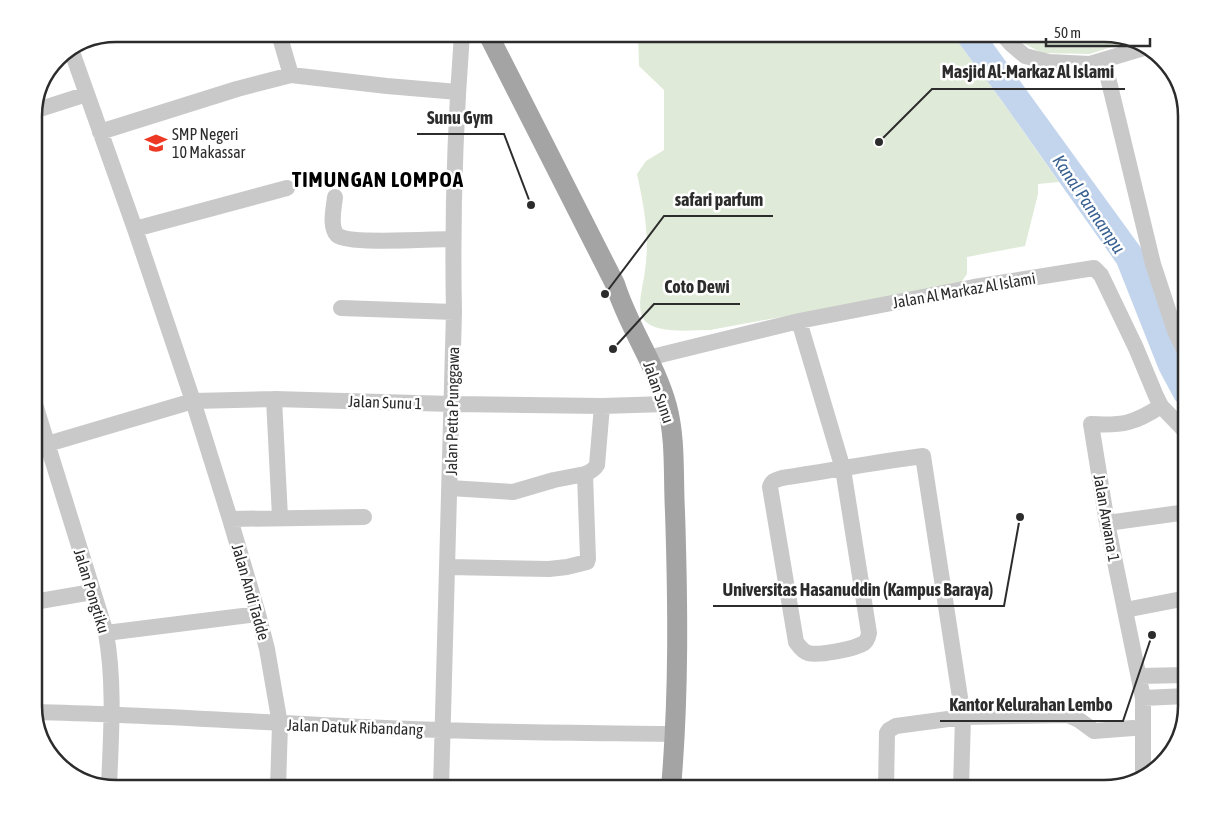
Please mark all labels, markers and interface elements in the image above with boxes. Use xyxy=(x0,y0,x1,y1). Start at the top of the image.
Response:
scale bar xyxy=(1046,15,1150,47)
text: 50 m xyxy=(1054,24,1081,41)
callout: Masjid Al-Markaz Al Islami xyxy=(932,56,1125,89)
text: Masjid Al-Markaz Al Islami xyxy=(942,61,1114,82)
callout: Sunu Gym xyxy=(417,101,504,134)
text: Sunu Gym xyxy=(427,107,493,128)
place label: SMP Negeri 10 Makassar xyxy=(172,125,246,161)
school or university icon: SMP Negeri 10 Makassar xyxy=(143,130,169,156)
water label: Kanal Pannampu xyxy=(1048,151,1130,257)
district label: TIMUNGAN LOMPOA xyxy=(292,167,464,191)
callout: safari parfum xyxy=(664,183,773,216)
text: safari parfum xyxy=(675,189,763,210)
street label: Jalan Al Markaz Al Islami xyxy=(891,269,1037,311)
callout: Coto Dewi xyxy=(654,271,740,304)
text: Coto Dewi xyxy=(664,276,730,297)
street label: Jalan Petta Punggawa xyxy=(442,346,463,476)
street label: Jalan Sunu xyxy=(640,359,678,425)
street label: Jalan Sunu 1 xyxy=(348,392,422,412)
street label: Jalan Arwana 1 xyxy=(1090,473,1124,563)
street label: Jalan Andi Tadde xyxy=(229,542,273,642)
street label: Jalan Pongtiku xyxy=(70,547,113,636)
callout: Universitas Hasanuddin (Kampus Baraya) xyxy=(713,573,1004,606)
text: Universitas Hasanuddin (Kampus Baraya) xyxy=(723,579,993,600)
callout: Kantor Kelurahan Lembo xyxy=(940,688,1123,721)
text: Kantor Kelurahan Lembo xyxy=(949,694,1113,715)
street label: Jalan Datuk Ribandang xyxy=(287,716,424,739)

